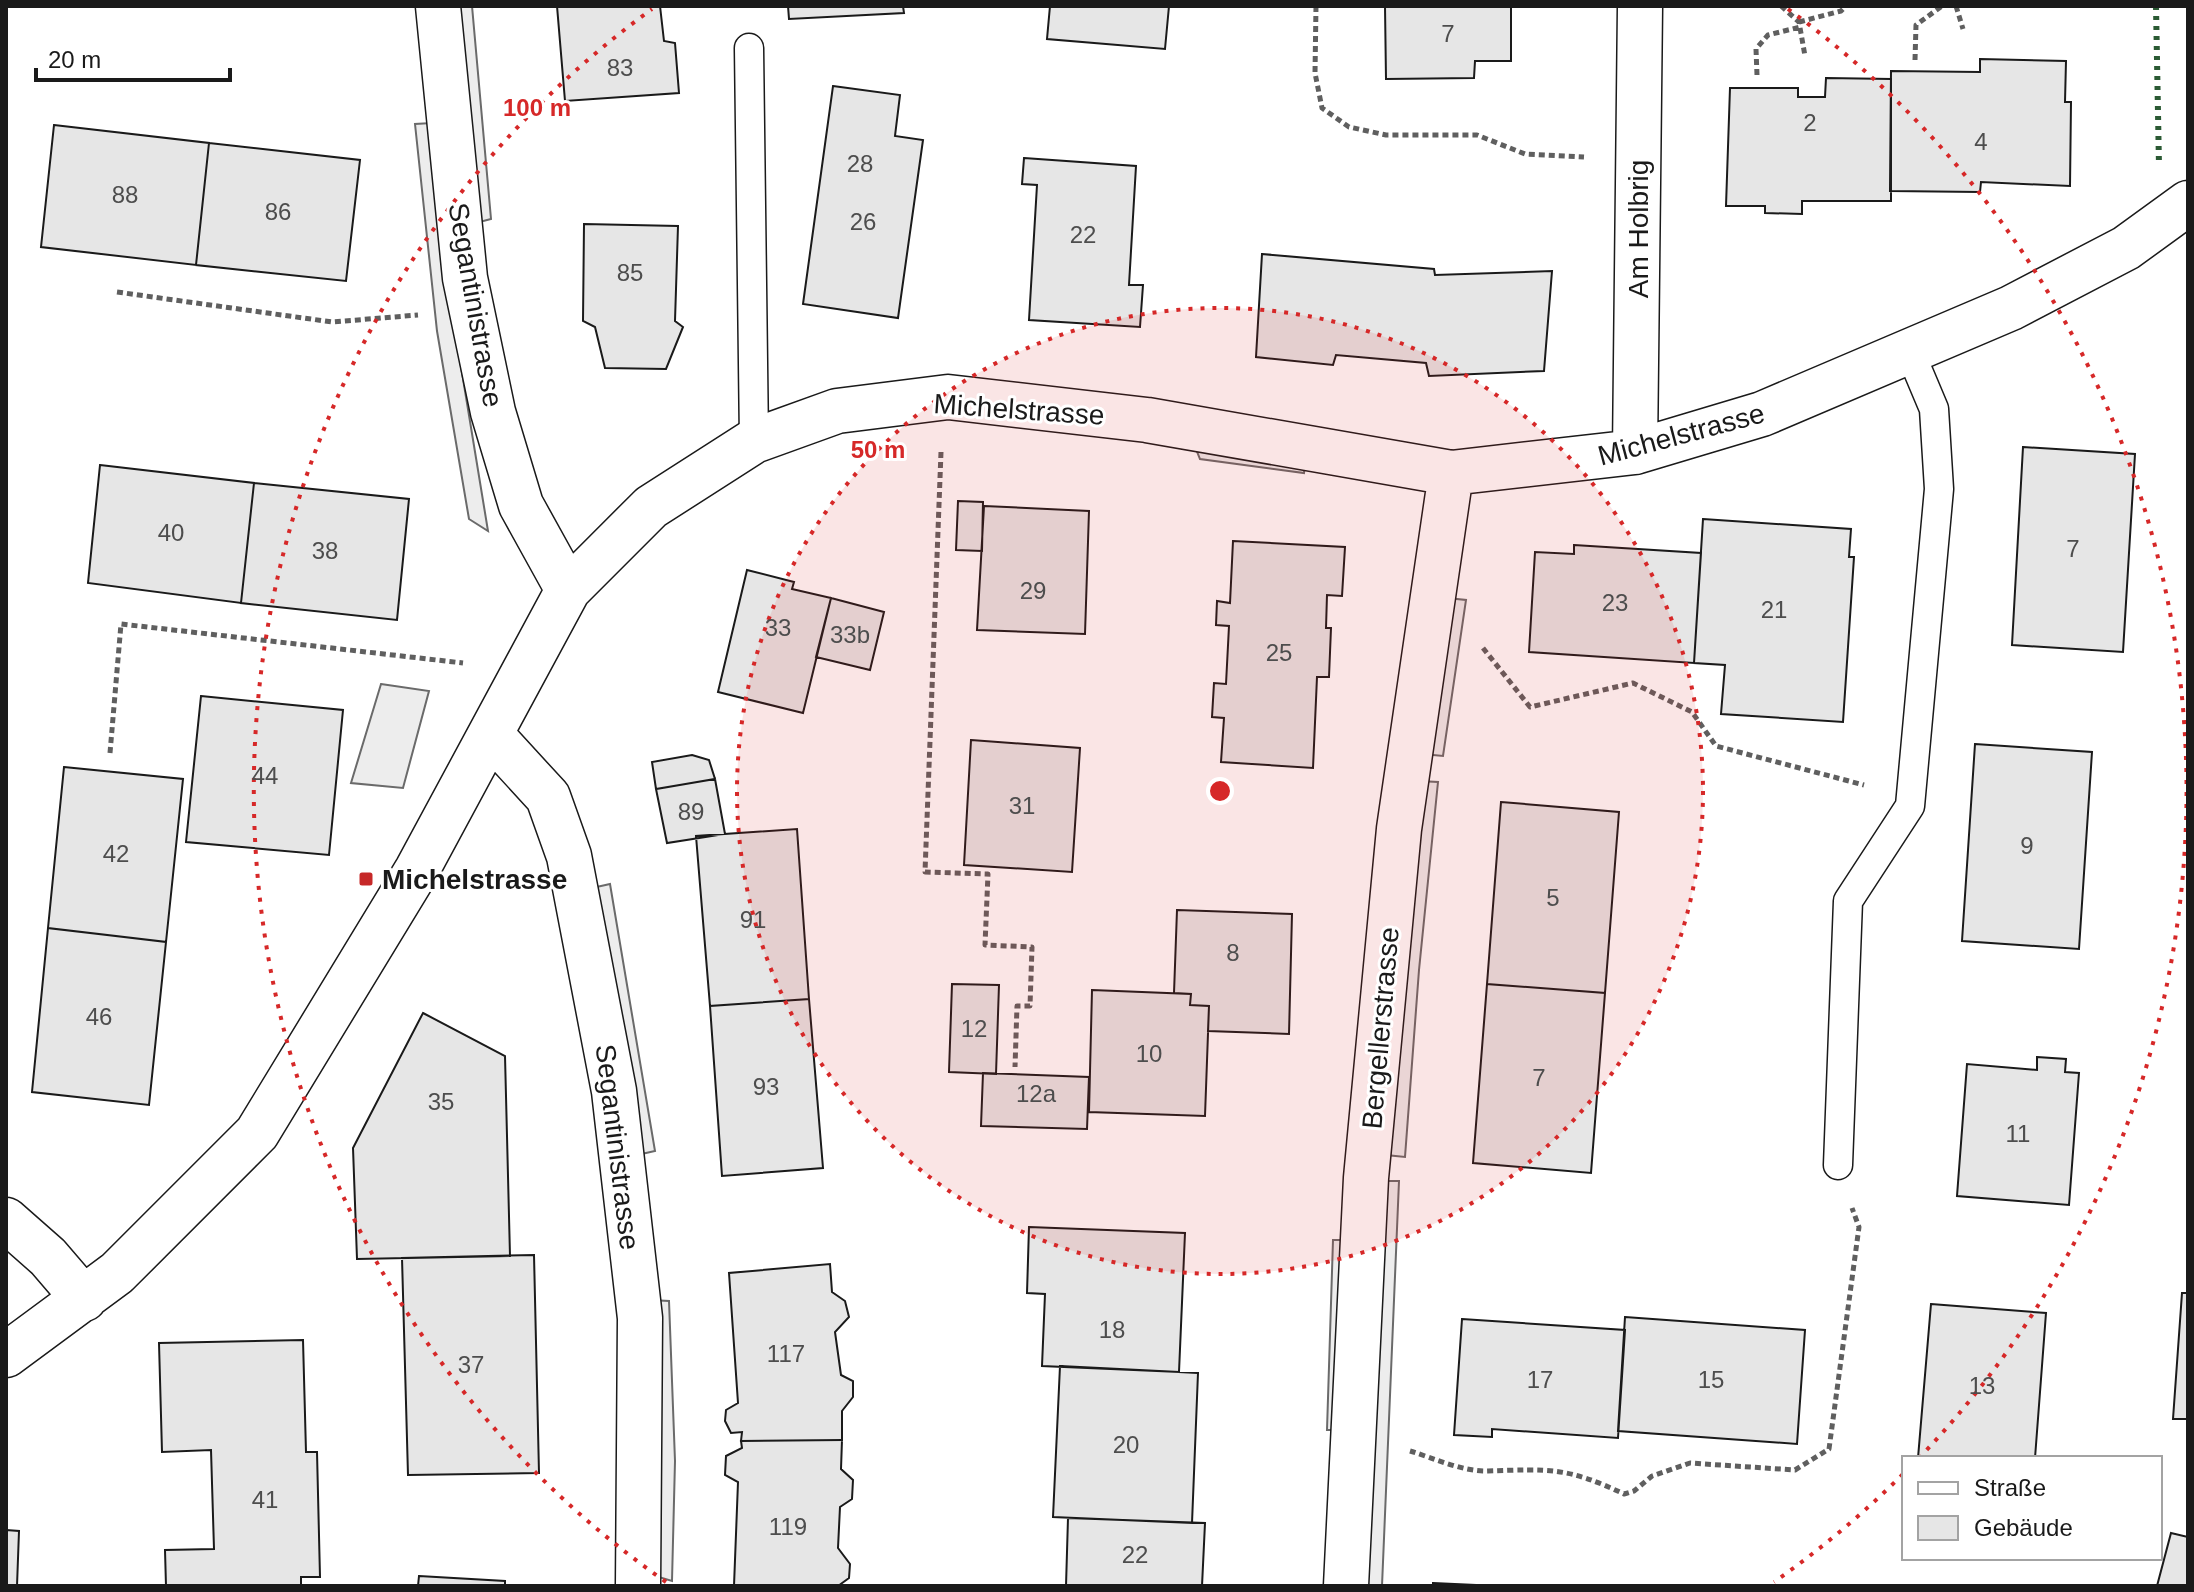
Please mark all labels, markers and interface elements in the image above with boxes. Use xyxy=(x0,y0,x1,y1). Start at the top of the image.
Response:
house number: 7 xyxy=(1441,20,1455,47)
scale bar xyxy=(36,32,230,82)
text: 20 m xyxy=(48,46,101,73)
house number: 83 xyxy=(607,54,633,81)
text: 100 m xyxy=(503,94,571,121)
house number: 2 xyxy=(1803,109,1817,136)
house number: 4 xyxy=(1974,128,1988,155)
house number: 28 xyxy=(847,150,873,177)
street label: Am Holbrig xyxy=(1623,160,1654,298)
house number: 88 xyxy=(112,181,138,208)
house number: 86 xyxy=(265,198,291,225)
street label: Segantinistrasse xyxy=(442,200,509,410)
house number: 26 xyxy=(850,208,876,235)
house number: 22 xyxy=(1070,221,1096,248)
house number: 85 xyxy=(617,259,643,286)
street label: Michelstrasse xyxy=(933,388,1105,431)
street label: Michelstrasse xyxy=(1594,397,1768,472)
text: 50 m xyxy=(851,436,905,463)
house number: 40 xyxy=(158,519,184,546)
house number: 7 xyxy=(2066,535,2080,562)
house number: 38 xyxy=(312,537,338,564)
house number: 29 xyxy=(1020,577,1046,604)
house number: 23 xyxy=(1602,589,1628,616)
house number: 21 xyxy=(1761,596,1787,623)
house number: 33 xyxy=(765,614,791,641)
house number: 33b xyxy=(830,621,870,648)
house number: 25 xyxy=(1266,639,1292,666)
house number: 44 xyxy=(252,762,278,789)
centre of rings xyxy=(1206,777,1234,805)
house number: 31 xyxy=(1009,792,1035,819)
house number: 89 xyxy=(678,798,704,825)
house number: 9 xyxy=(2020,832,2034,859)
house number: 42 xyxy=(103,840,129,867)
place label: Michelstrasse xyxy=(382,864,567,895)
marker: Michelstrasse xyxy=(357,870,375,888)
house number: 5 xyxy=(1546,884,1560,911)
house number: 91 xyxy=(740,906,766,933)
street label: Bergellerstrasse xyxy=(1356,926,1405,1130)
house number: 8 xyxy=(1226,939,1240,966)
house number: 46 xyxy=(86,1003,112,1030)
house number: 12 xyxy=(961,1015,987,1042)
house number: 10 xyxy=(1136,1040,1162,1067)
street label: Segantinistrasse xyxy=(590,1042,646,1252)
house number: 7 xyxy=(1532,1064,1546,1091)
house number: 93 xyxy=(753,1073,779,1100)
house number: 12a xyxy=(1016,1080,1057,1107)
house number: 35 xyxy=(428,1088,454,1115)
house number: 11 xyxy=(2006,1120,2030,1147)
house number: 18 xyxy=(1099,1316,1125,1343)
house number: 117 xyxy=(767,1340,805,1367)
house number: 37 xyxy=(458,1351,484,1378)
house number: 17 xyxy=(1527,1366,1553,1393)
house number: 15 xyxy=(1698,1366,1724,1393)
house number: 13 xyxy=(1969,1372,1995,1399)
house number: 20 xyxy=(1113,1431,1139,1458)
legend xyxy=(1902,1456,2162,1560)
text: Straße xyxy=(1974,1474,2046,1501)
house number: 41 xyxy=(252,1486,278,1513)
house number: 119 xyxy=(769,1513,807,1540)
text: Gebäude xyxy=(1974,1514,2073,1541)
house number: 22 xyxy=(1122,1541,1148,1568)

